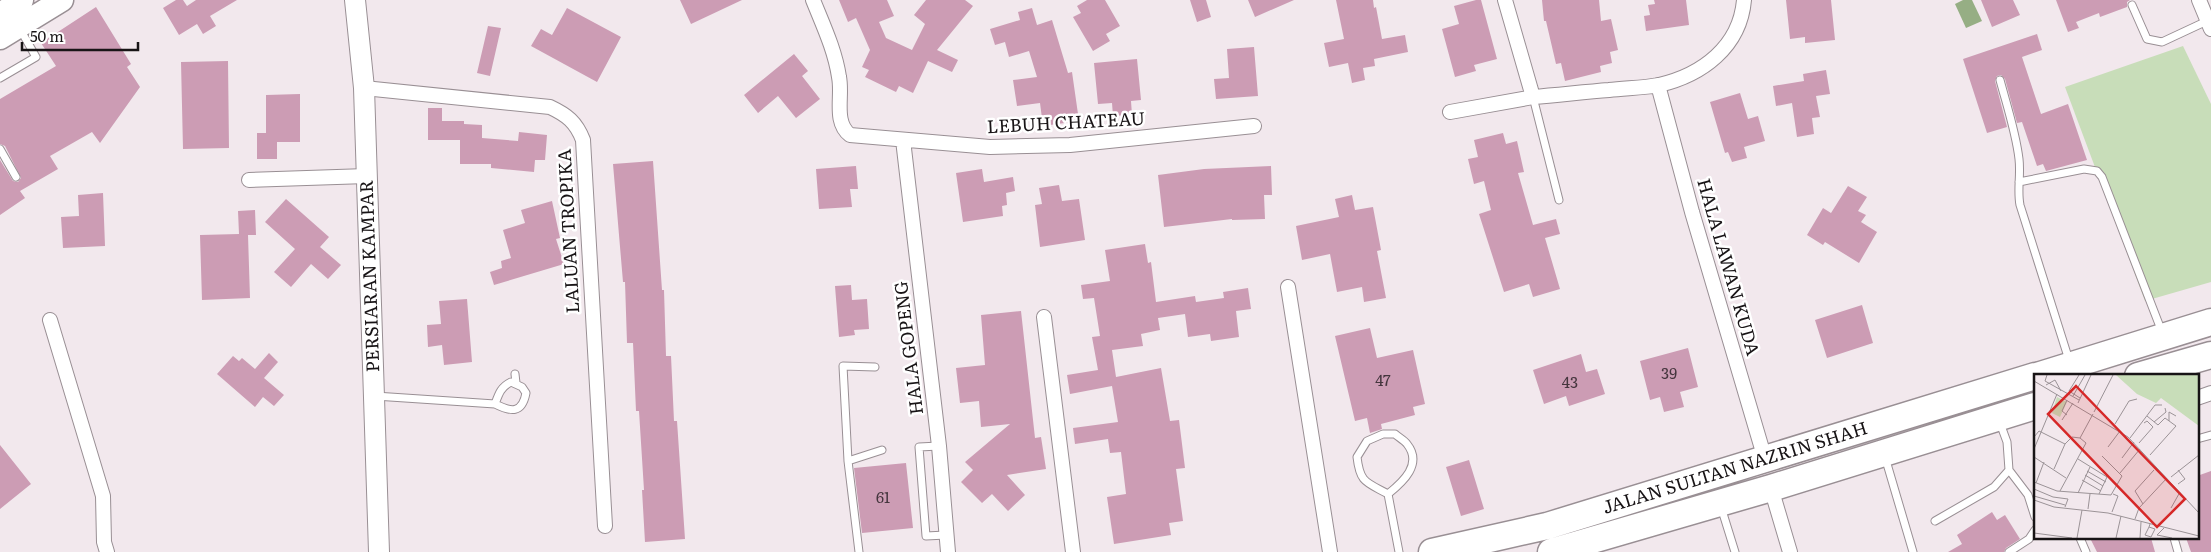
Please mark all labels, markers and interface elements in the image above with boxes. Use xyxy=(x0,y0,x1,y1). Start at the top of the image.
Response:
scale bar xyxy=(22,20,139,52)
text: 50 m xyxy=(30,24,64,47)
street label: LEBUH CHATEAU xyxy=(986,104,1146,139)
street label: LALUAN TROPIKA xyxy=(550,148,585,314)
street label: HALA LAWAN KUDA xyxy=(1691,175,1768,358)
street label: PERSIARAN KAMPAR xyxy=(352,179,385,373)
street label: HALA GOPENG xyxy=(886,280,929,417)
house number: 39 xyxy=(1661,361,1677,384)
house number: 47 xyxy=(1375,368,1391,391)
house number: 43 xyxy=(1562,370,1578,393)
inset map xyxy=(2034,374,2198,540)
street label: JALAN SULTAN NAZRIN SHAH xyxy=(1599,413,1870,520)
house number: 61 xyxy=(876,485,890,508)

